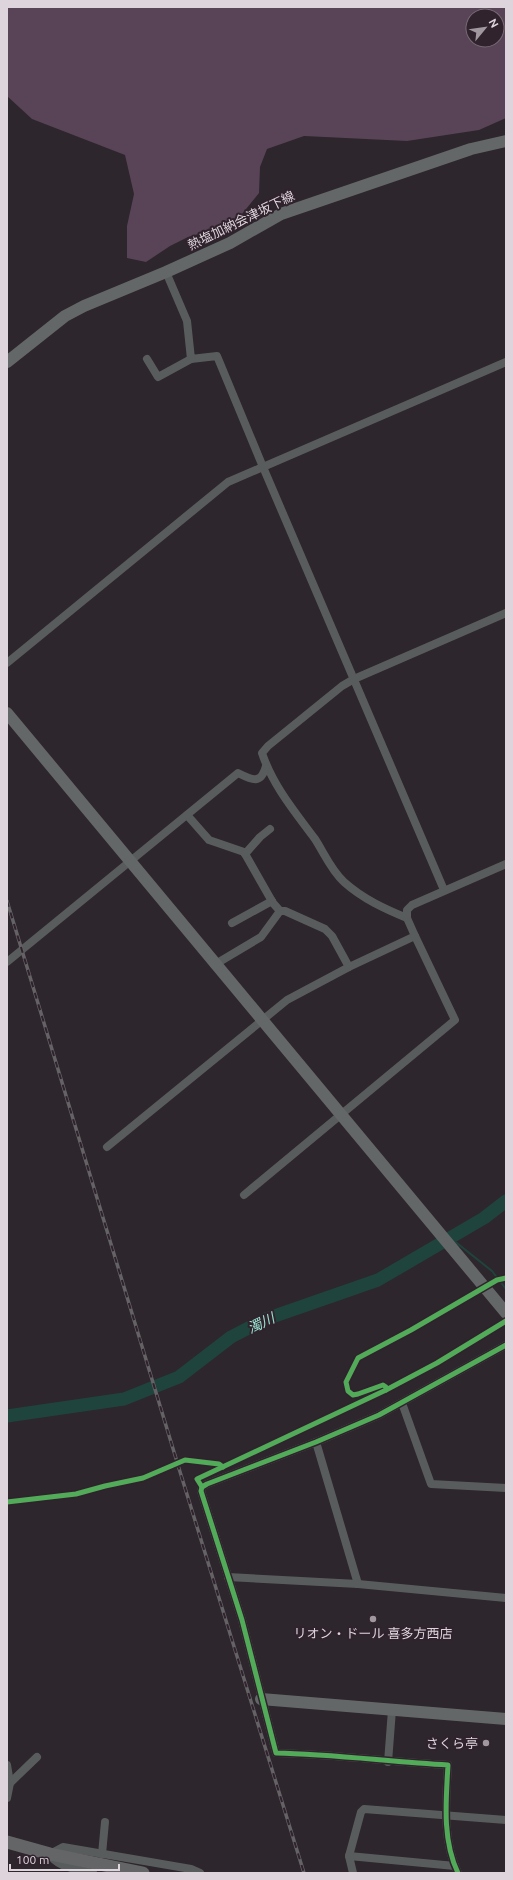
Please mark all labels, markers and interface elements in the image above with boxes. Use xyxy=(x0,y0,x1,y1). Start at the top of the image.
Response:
north arrow xyxy=(465,8,505,48)
text: N xyxy=(487,17,501,30)
street label: 熱塩加納会津坂下線 xyxy=(185,188,297,252)
water label: 濁川 xyxy=(245,1309,279,1336)
marker: リオン・ドール 喜多方西店 xyxy=(368,1614,378,1624)
place label: リオン・ドール 喜多方西店 xyxy=(294,1626,452,1640)
place label: さくら亭 xyxy=(426,1736,478,1750)
marker: さくら亭 xyxy=(481,1738,491,1748)
scale bar xyxy=(10,1846,119,1872)
text: 100 m xyxy=(16,1853,49,1866)

